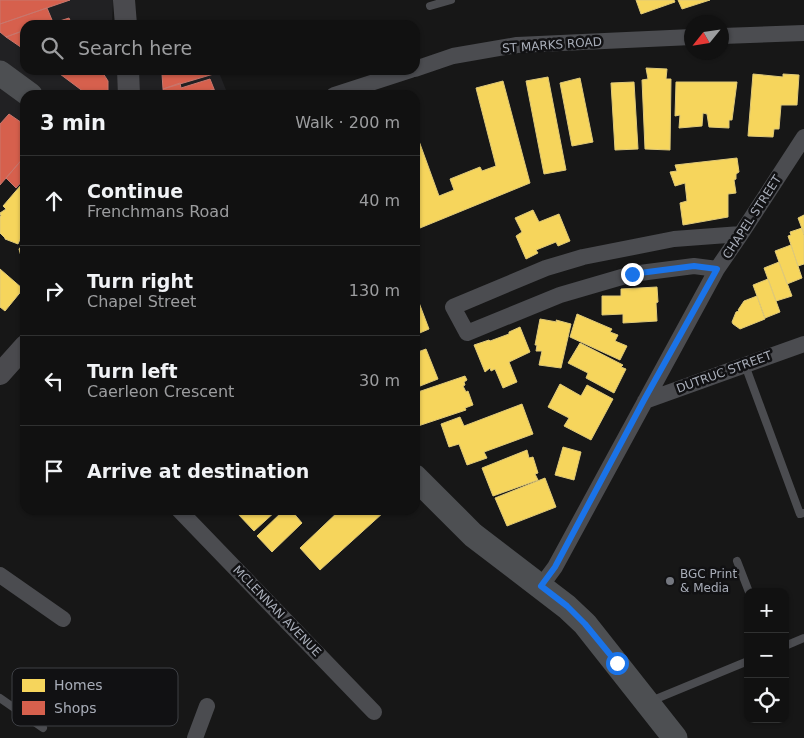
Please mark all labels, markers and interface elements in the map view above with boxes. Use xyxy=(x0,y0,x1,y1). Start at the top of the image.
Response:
north arrow xyxy=(684,15,729,60)
search box xyxy=(20,20,420,75)
icon: search xyxy=(38,34,66,62)
street label: ST MARKS ROAD xyxy=(502,35,602,55)
text: Search here xyxy=(78,37,192,59)
text: 3 min xyxy=(40,111,106,135)
text: Walk · 200 m xyxy=(295,113,400,132)
street label: CHAPEL STREET xyxy=(720,172,785,261)
text: Continue xyxy=(87,180,183,202)
icon: ahead xyxy=(40,187,68,215)
text: 40 m xyxy=(359,191,400,210)
text: Frenchmans Road xyxy=(87,202,229,221)
route end xyxy=(621,263,644,286)
text: Turn right xyxy=(87,270,193,292)
icon: right xyxy=(40,277,68,305)
text: 130 m xyxy=(349,281,400,300)
text: Chapel Street xyxy=(87,292,196,311)
street label: DUTRUC STREET xyxy=(674,348,774,396)
text: Turn left xyxy=(87,360,178,382)
icon: left xyxy=(40,367,68,395)
text: 30 m xyxy=(359,371,400,390)
text: Caerleon Crescent xyxy=(87,382,234,401)
icon: arrive xyxy=(40,457,68,485)
text: Arrive at destination xyxy=(87,460,309,482)
street label: MCLENNAN AVENUE xyxy=(230,563,324,659)
place label: BGC Print & Media xyxy=(680,567,737,595)
marker: BGC Print & Media xyxy=(664,575,676,587)
map controls xyxy=(744,588,789,723)
button: + xyxy=(744,588,789,633)
button: − xyxy=(744,633,789,678)
route start xyxy=(606,652,629,675)
legend xyxy=(12,668,178,726)
text: Homes xyxy=(54,677,103,693)
button: locate xyxy=(744,678,789,723)
text: Shops xyxy=(54,700,97,716)

